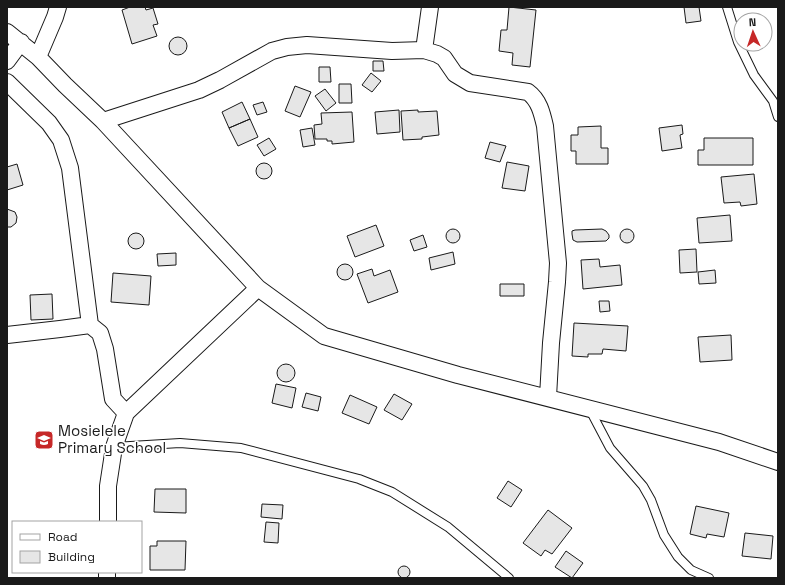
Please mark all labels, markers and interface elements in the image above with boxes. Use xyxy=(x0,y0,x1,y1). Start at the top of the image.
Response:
north arrow xyxy=(733,12,773,52)
text: N xyxy=(748,15,757,29)
place label: Mosielele Primary School xyxy=(58,421,166,457)
school or university icon: Mosielele Primary School xyxy=(33,429,55,451)
legend xyxy=(12,521,142,573)
text: Road xyxy=(48,529,77,545)
text: Building xyxy=(48,549,95,565)

